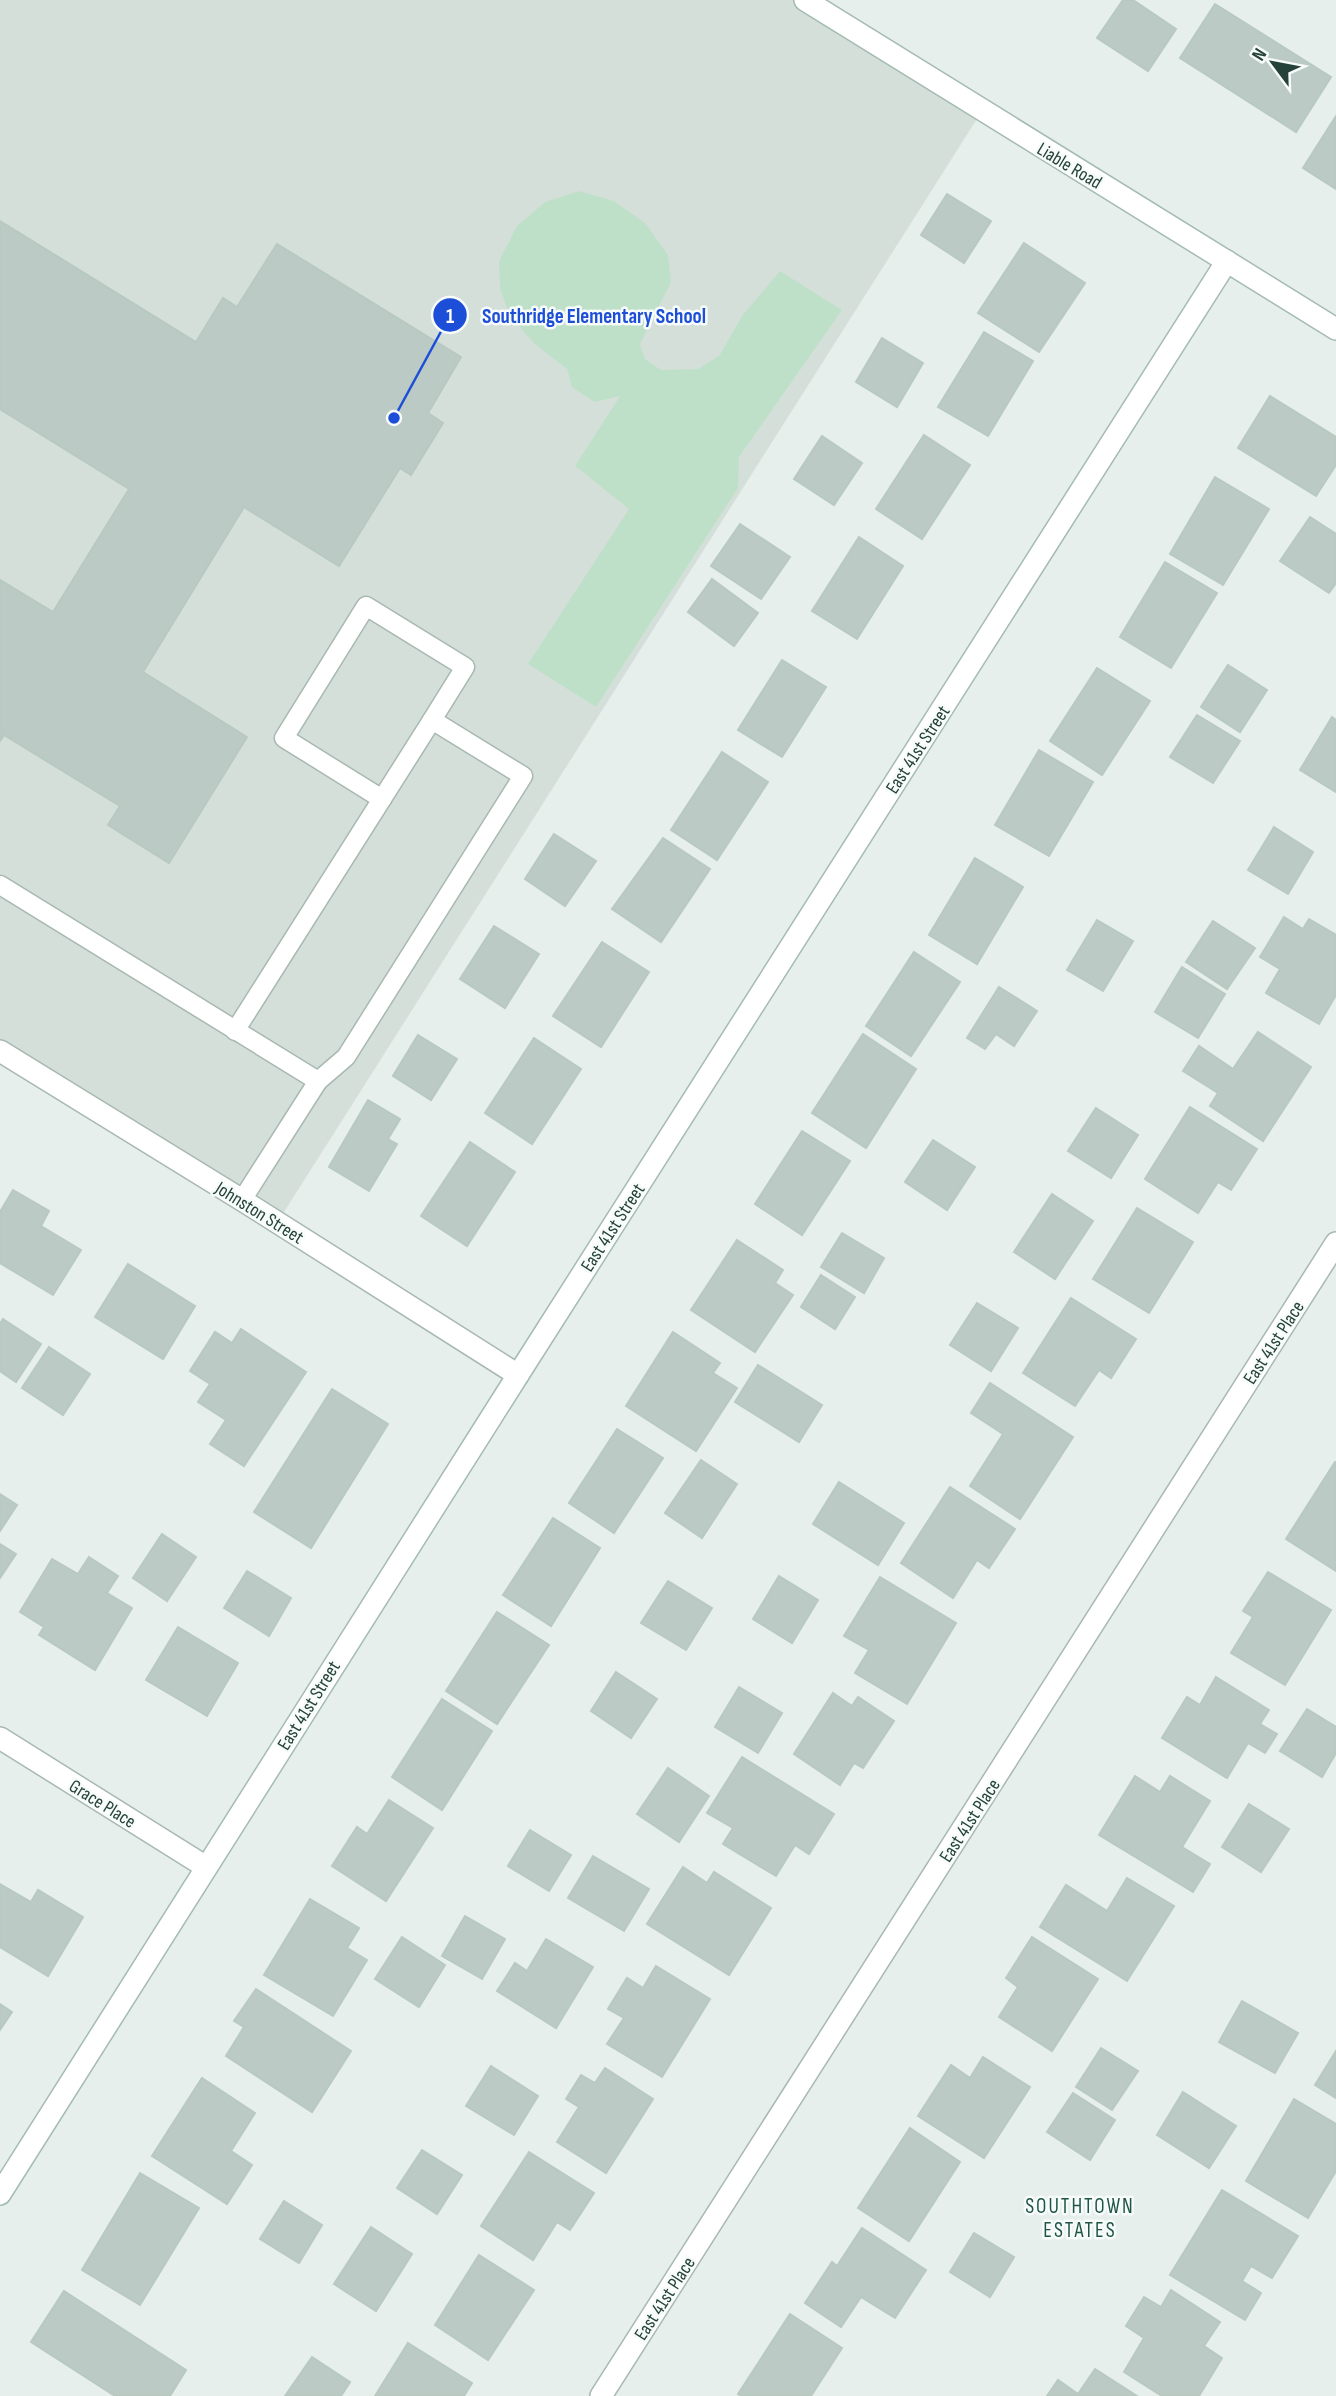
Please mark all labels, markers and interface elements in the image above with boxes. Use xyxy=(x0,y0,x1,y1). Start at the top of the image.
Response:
north arrow xyxy=(1238,28,1308,98)
text: N xyxy=(1247,44,1272,65)
street label: Liable Road xyxy=(1033,138,1106,195)
callout: Southridge Elementary School xyxy=(433,294,720,336)
text: 1 xyxy=(446,304,454,329)
text: Southridge Elementary School xyxy=(482,304,706,329)
street label: East 41st Street xyxy=(881,701,955,798)
street label: Johnston Street xyxy=(210,1177,308,1250)
street label: East 41st Street xyxy=(576,1179,650,1276)
street label: East 41st Place xyxy=(1239,1297,1310,1389)
street label: East 41st Street xyxy=(273,1657,346,1755)
street label: Grace Place xyxy=(65,1775,140,1834)
street label: East 41st Place xyxy=(935,1775,1006,1867)
district label: SOUTHTOWN ESTATES xyxy=(1025,2194,1135,2243)
street label: East 41st Place xyxy=(630,2253,701,2345)

